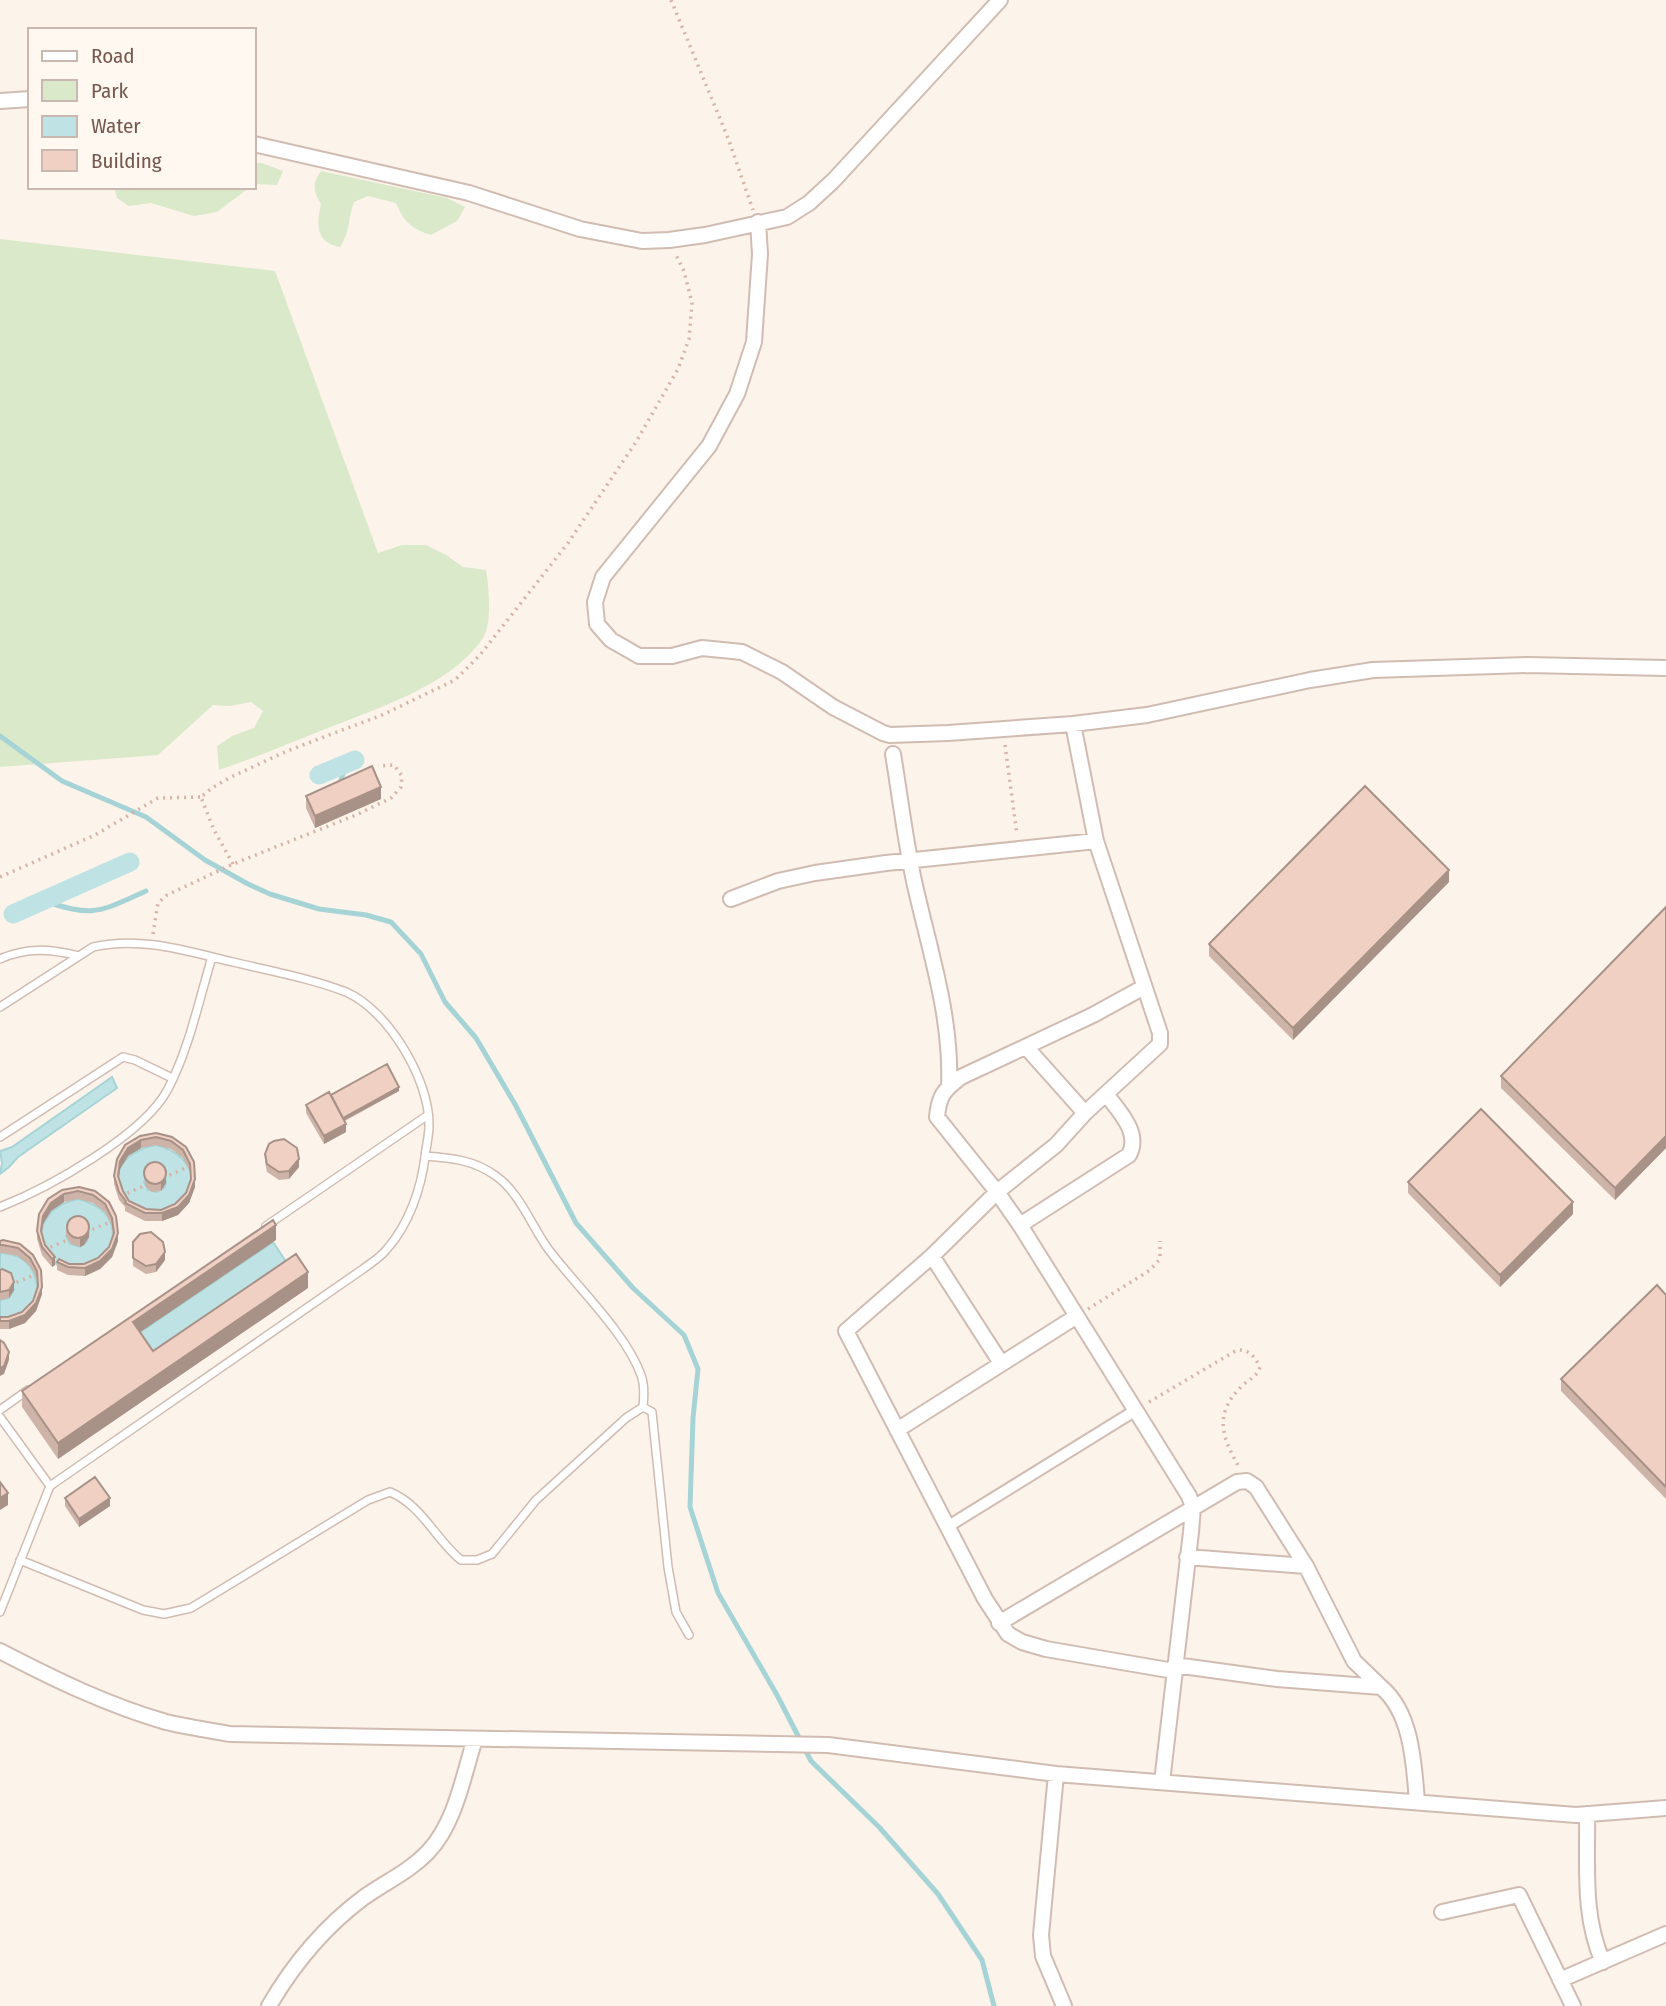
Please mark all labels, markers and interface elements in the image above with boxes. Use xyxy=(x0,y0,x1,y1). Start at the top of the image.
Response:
legend xyxy=(28,28,256,189)
text: Road xyxy=(91,43,135,69)
text: Park xyxy=(91,78,129,104)
text: Water xyxy=(91,113,141,139)
text: Building xyxy=(91,148,162,174)

